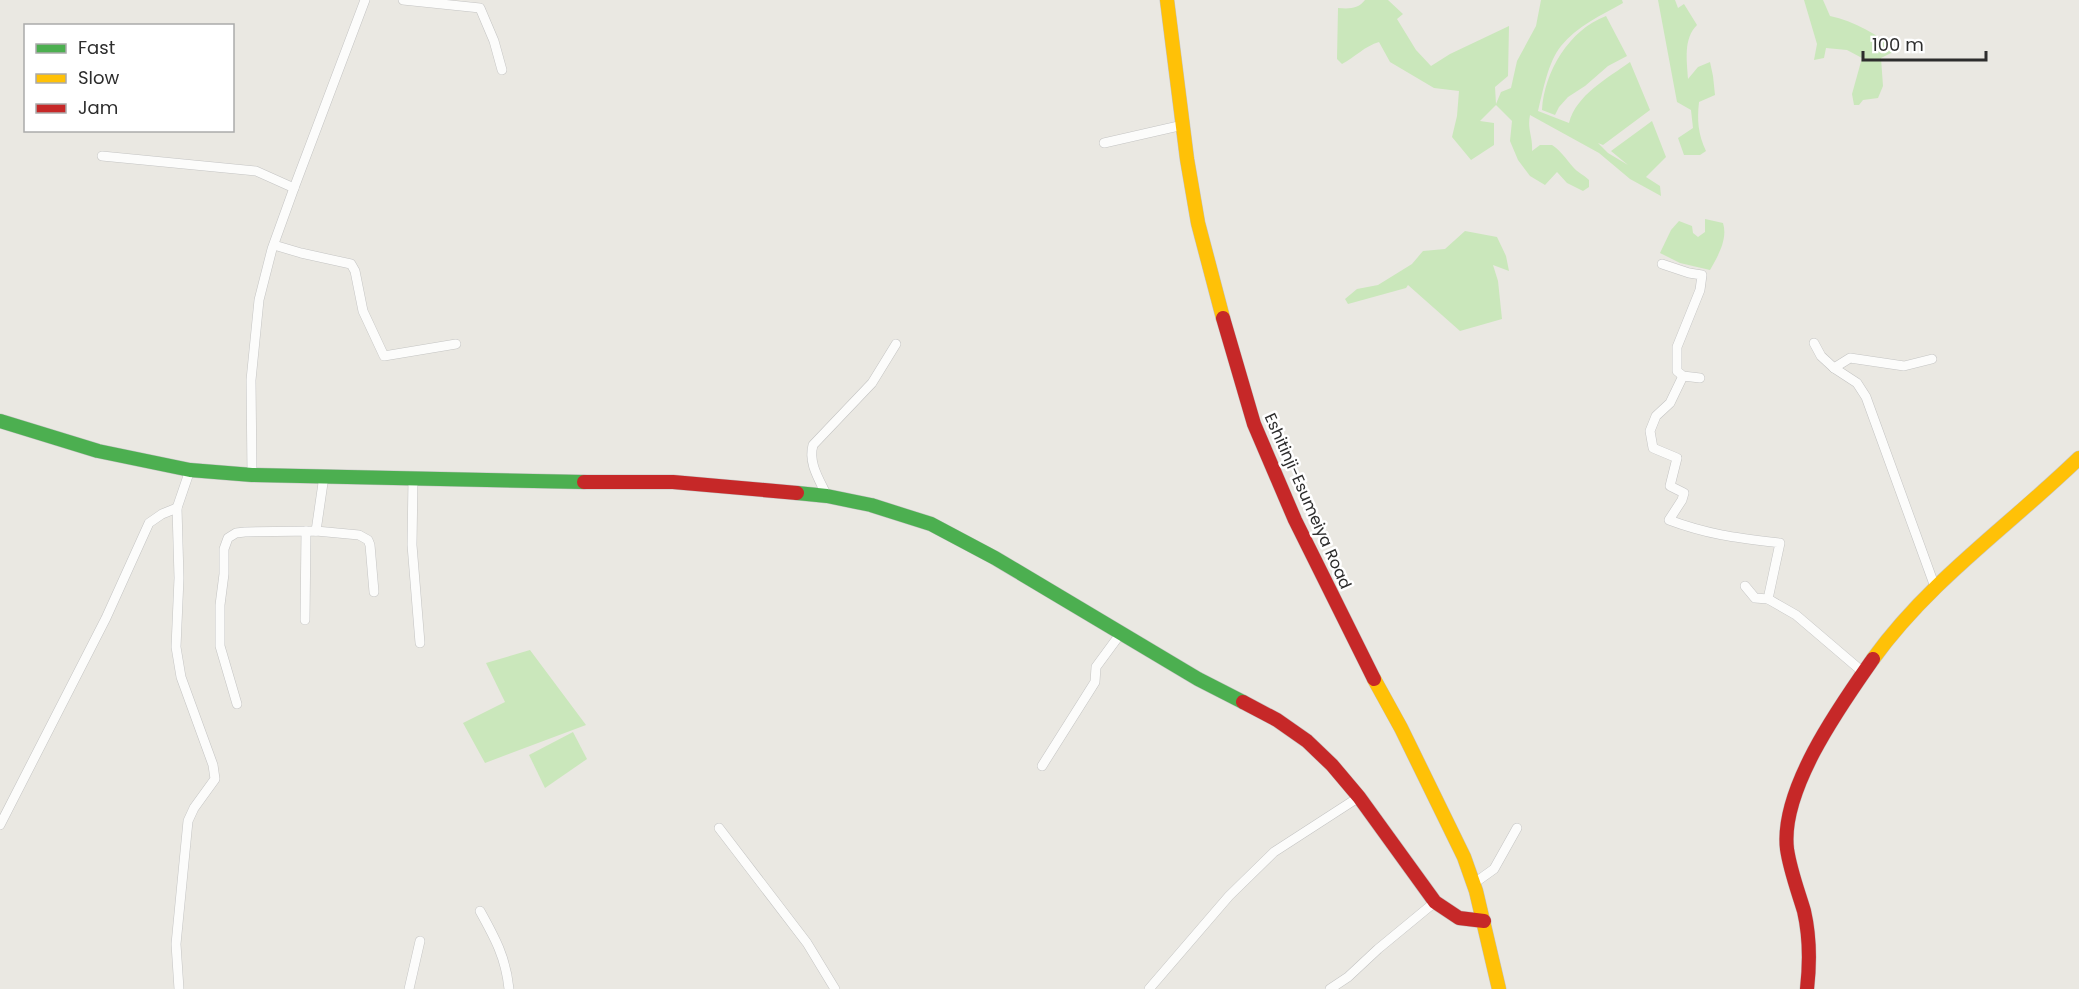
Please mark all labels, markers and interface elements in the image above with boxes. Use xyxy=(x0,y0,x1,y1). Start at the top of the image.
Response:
legend xyxy=(24,24,234,132)
scale bar xyxy=(1863,24,1986,62)
text: 100 m xyxy=(1872,32,1924,57)
text: Fast xyxy=(78,35,115,60)
text: Slow xyxy=(78,65,120,90)
text: Jam xyxy=(78,95,118,120)
street label: Eshitinji-Esumeiya Road xyxy=(1259,409,1357,593)

